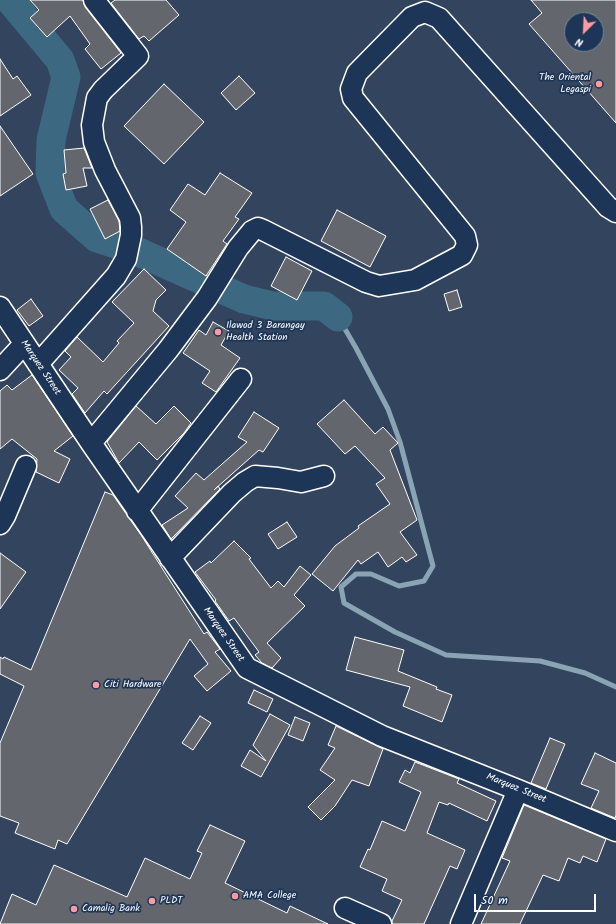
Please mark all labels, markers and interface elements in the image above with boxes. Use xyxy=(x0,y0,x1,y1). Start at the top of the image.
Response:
north arrow xyxy=(564,12,604,52)
text: N xyxy=(573,32,586,52)
place label: The Oriental Legaspi xyxy=(539,72,591,96)
marker: The Oriental Legaspi xyxy=(594,79,604,89)
place label: Ilawod 3 Barangay Health Station xyxy=(226,320,305,344)
marker: Ilawod 3 Barangay Health Station xyxy=(213,327,223,337)
street label: Marquez Street xyxy=(17,338,63,398)
street label: Marquez Street xyxy=(200,605,246,665)
place label: Citi Hardware xyxy=(104,679,162,691)
marker: Citi Hardware xyxy=(91,680,101,690)
street label: Marquez Street xyxy=(484,772,548,806)
scale bar xyxy=(476,886,598,912)
place label: AMA College xyxy=(243,890,296,902)
marker: AMA College xyxy=(230,891,240,901)
text: 50 m xyxy=(481,891,508,910)
place label: PLDT xyxy=(160,895,183,907)
marker: PLDT xyxy=(147,896,157,906)
place label: Camalig Bank xyxy=(82,903,140,915)
marker: Camalig Bank xyxy=(69,904,79,914)

